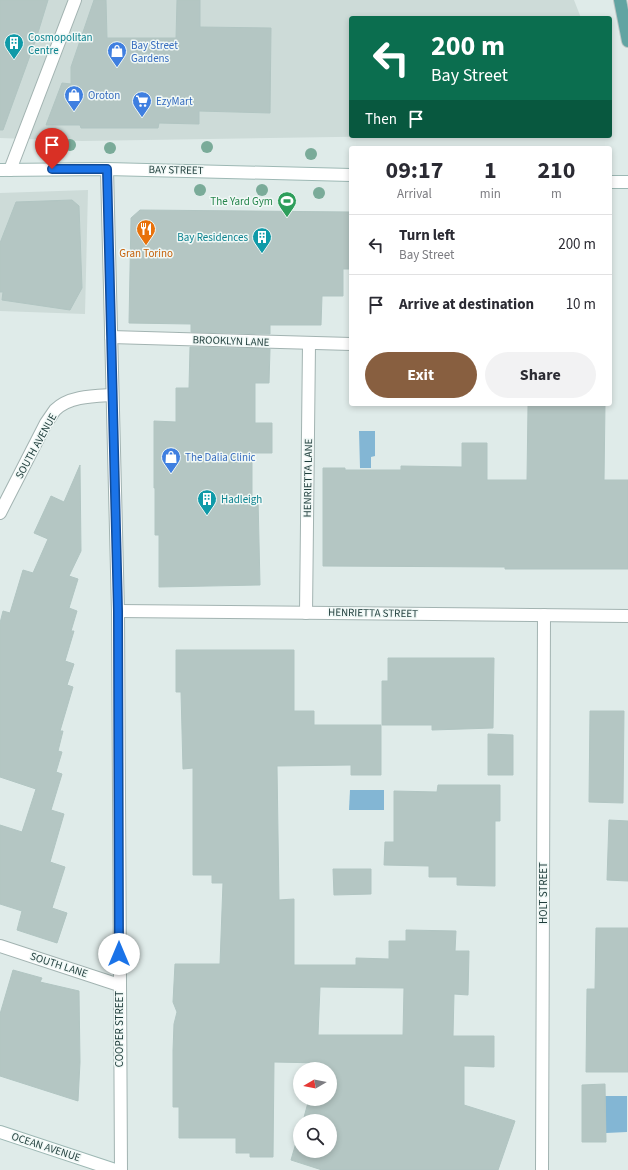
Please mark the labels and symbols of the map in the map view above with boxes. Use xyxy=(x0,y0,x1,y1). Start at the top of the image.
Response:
place label: Cosmopolitan Centre xyxy=(28,30,93,58)
building icon: Cosmopolitan Centre xyxy=(3,32,25,60)
place label: Bay Street Gardens xyxy=(131,38,178,66)
shop icon: Bay Street Gardens xyxy=(106,40,128,68)
shop icon: Oroton xyxy=(63,84,85,112)
place label: Oroton xyxy=(88,88,120,103)
supermarket icon: EzyMart xyxy=(131,90,153,118)
place label: EzyMart xyxy=(156,94,193,109)
pin xyxy=(35,128,69,169)
street label: BAY STREET xyxy=(148,162,204,178)
sports icon: The Yard Gym xyxy=(276,190,298,218)
place label: The Yard Gym xyxy=(210,194,273,209)
restaurant icon: Gran Torino xyxy=(135,218,157,246)
building icon: Bay Residences xyxy=(251,226,273,254)
place label: Bay Residences xyxy=(177,230,248,245)
place label: Gran Torino xyxy=(119,246,173,261)
street label: BROOKLYN LANE xyxy=(192,332,270,350)
street label: SOUTH AVENUE xyxy=(12,410,60,481)
street label: HENRIETTA LANE xyxy=(300,438,316,518)
shop icon: The Dalia Clinic xyxy=(160,446,182,474)
place label: The Dalia Clinic xyxy=(185,450,256,465)
building icon: Hadleigh xyxy=(196,488,218,516)
place label: Hadleigh xyxy=(221,492,262,507)
street label: HENRIETTA STREET xyxy=(328,605,418,621)
street label: HOLT STREET xyxy=(536,862,551,924)
position arrow xyxy=(98,933,140,975)
street label: SOUTH LANE xyxy=(28,949,90,981)
street label: COOPER STREET xyxy=(112,991,127,1067)
north arrow xyxy=(293,1062,337,1106)
street label: OCEAN AVENUE xyxy=(9,1129,83,1165)

